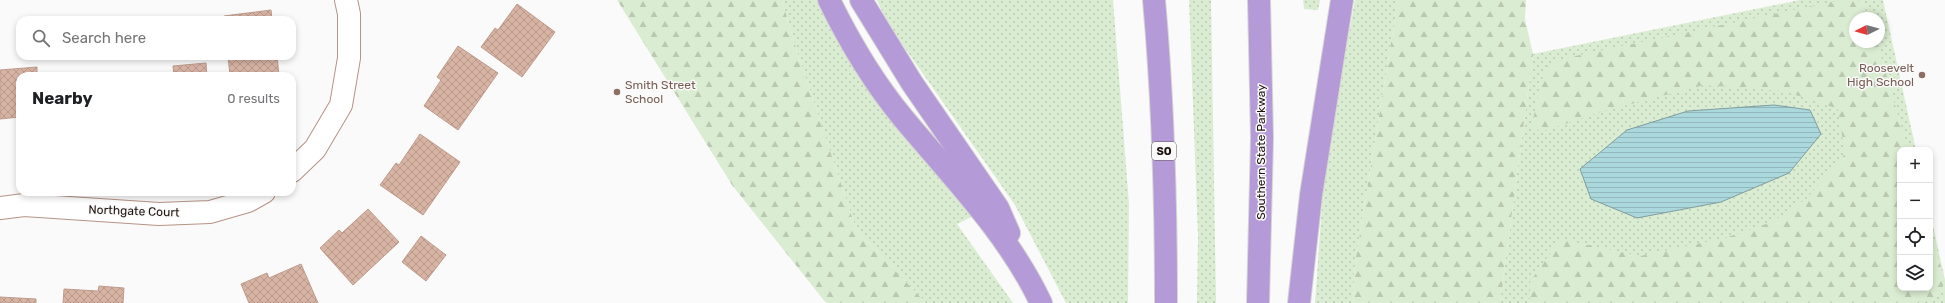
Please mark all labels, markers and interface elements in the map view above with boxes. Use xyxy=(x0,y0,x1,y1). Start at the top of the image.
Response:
north arrow xyxy=(1849,12,1885,48)
search box xyxy=(16,16,296,60)
icon: search xyxy=(30,27,52,49)
text: Search here xyxy=(62,29,146,47)
place label: Roosevelt High School xyxy=(1847,61,1914,89)
marker: Roosevelt High School xyxy=(1917,70,1927,80)
place label: Smith Street School xyxy=(625,78,696,106)
street label: Southern State Parkway xyxy=(1254,84,1268,220)
marker: Smith Street School xyxy=(612,87,622,97)
text: Nearby xyxy=(32,88,93,108)
text: 0 results xyxy=(227,91,280,106)
road number: SO xyxy=(1152,142,1176,160)
map controls xyxy=(1897,147,1933,291)
button: + xyxy=(1897,147,1933,183)
button: − xyxy=(1897,183,1933,219)
street label: Northgate Court xyxy=(88,202,180,220)
button: locate xyxy=(1897,219,1933,255)
button: layers xyxy=(1897,255,1933,291)

